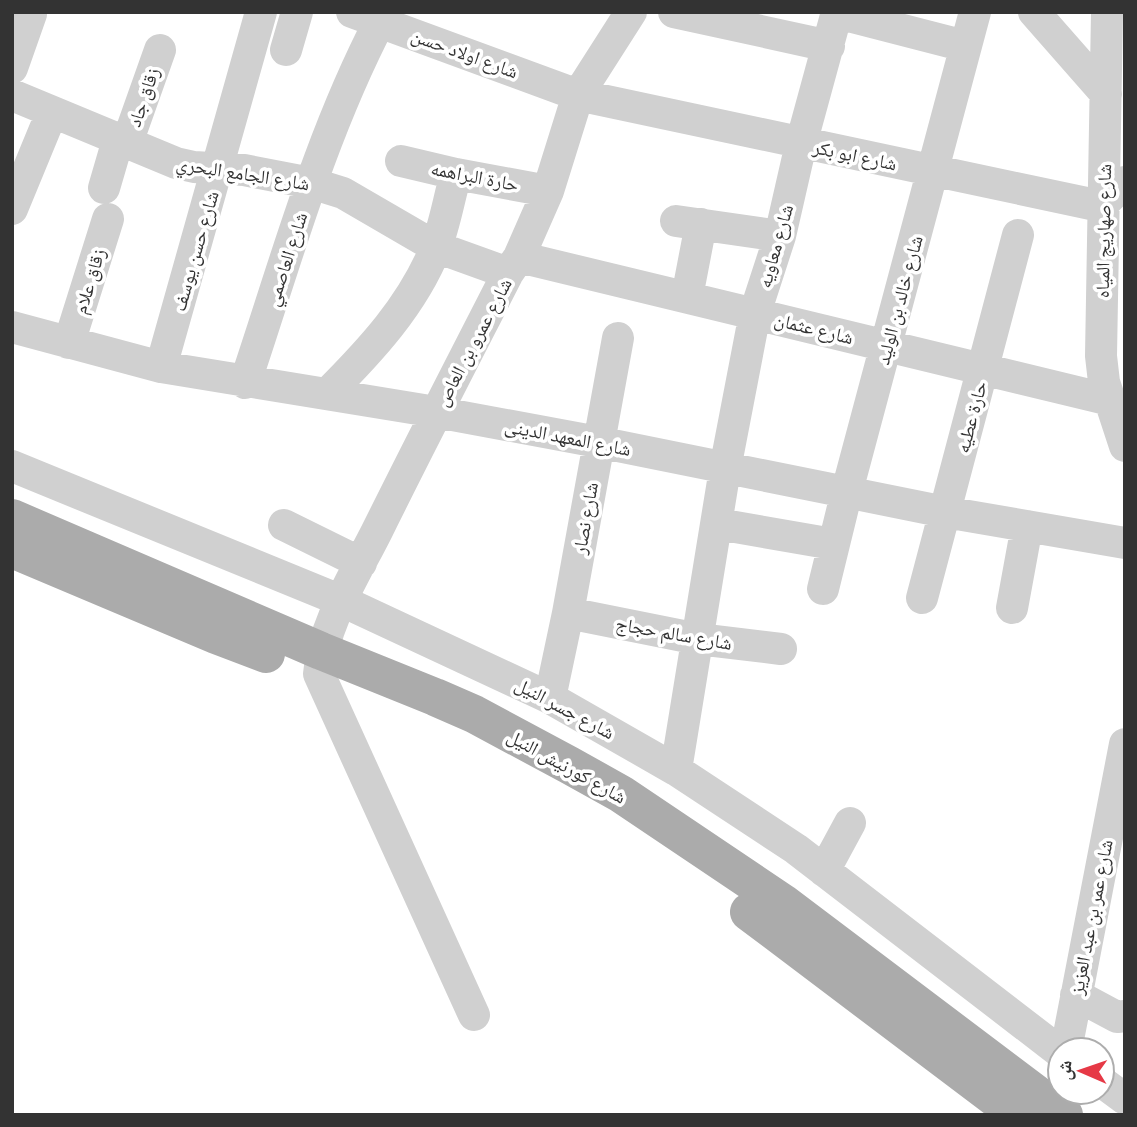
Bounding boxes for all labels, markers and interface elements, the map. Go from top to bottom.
street label: شارع اولاد حسن [408,24,521,83]
street label: زقاق جاد [123,64,164,130]
street label: شارع ابو بكر [810,135,899,176]
street label: شارع الجامع البحري [174,152,311,199]
street label: حارة البراهمه [429,157,521,196]
street label: شارع صهاريج المياه [1091,164,1117,298]
street label: شارع حسن يوسف [167,188,224,314]
street label: شارع معاويه [753,202,798,291]
street label: شارع العاصمي [260,209,316,310]
street label: شارع خالد بن الوليد [871,233,928,367]
street label: زقاق علام [69,246,112,317]
street label: شارع عمرو بن العاص [430,274,517,410]
street label: شارع عثمان [772,308,856,349]
street label: حارة عطيه [951,379,992,456]
street label: شارع المعهد الدينى [503,414,633,461]
street label: شارع نصار [568,480,603,557]
street label: شارع سالم حجاج [614,612,734,656]
street label: شارع جسر النيل [511,673,618,744]
street label: شارع كورنيش النيل [503,724,630,809]
street label: شارع عمر بن عبد العزيز [1065,838,1118,998]
north arrow [1046,1036,1116,1106]
text: ش [1053,1060,1076,1081]

